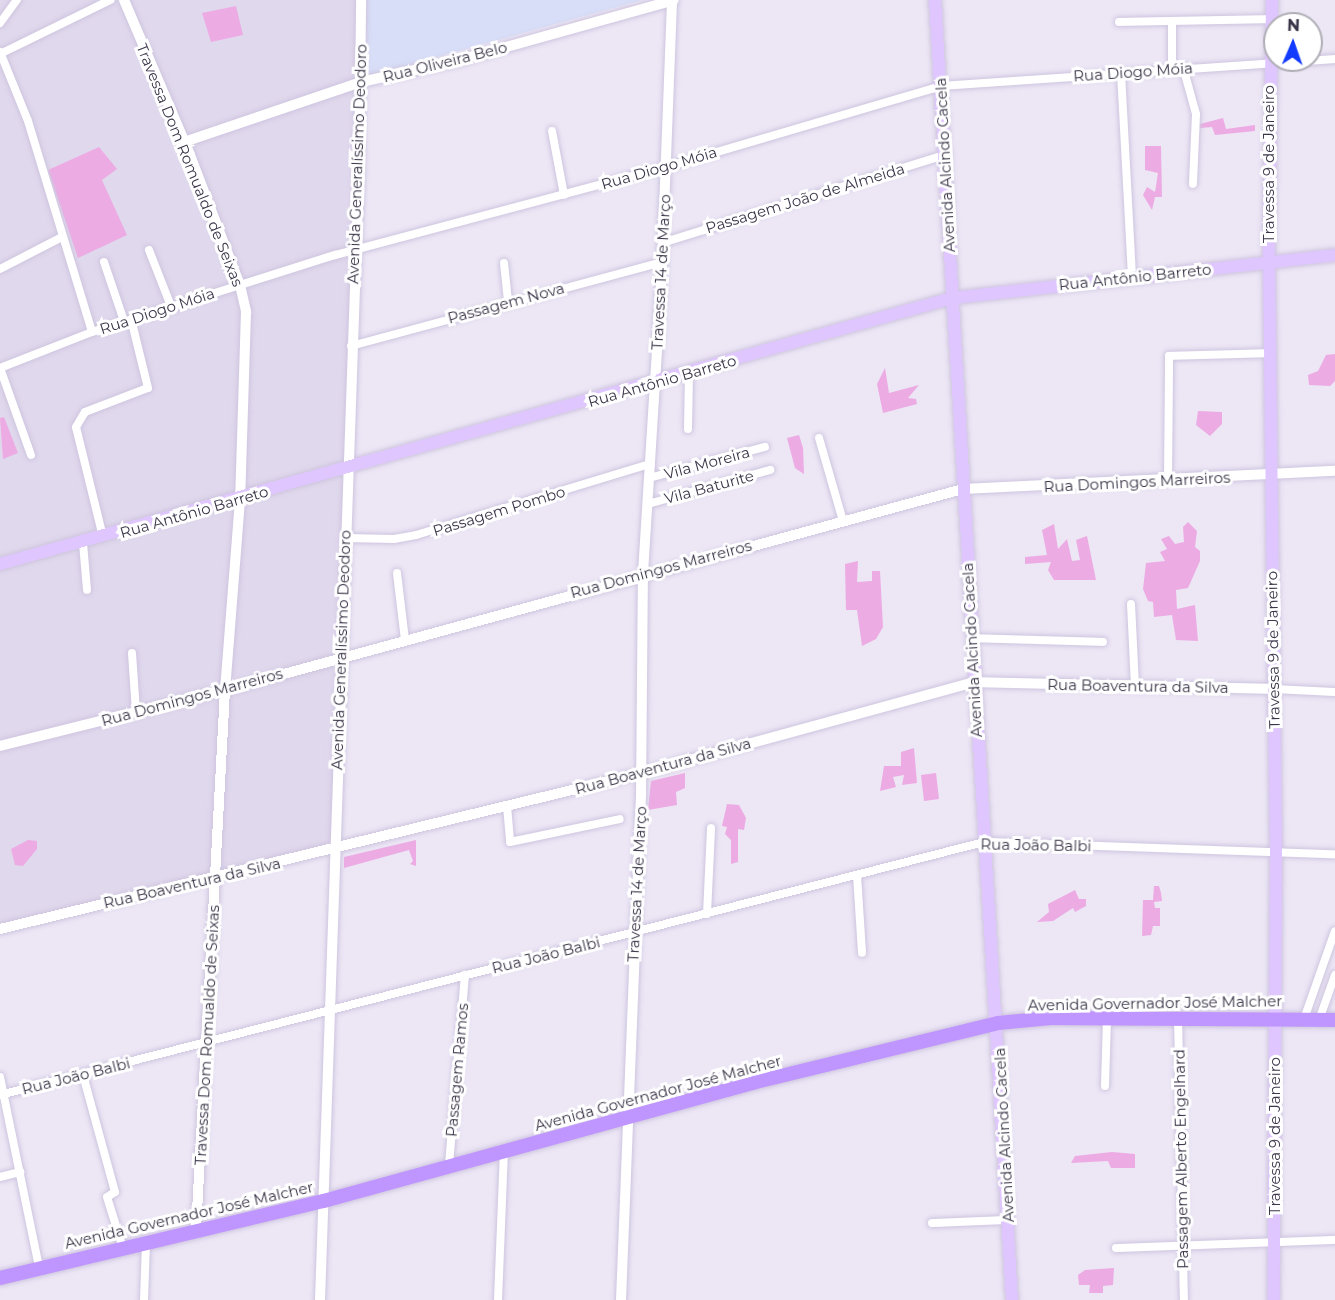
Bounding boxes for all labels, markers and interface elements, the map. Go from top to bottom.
north arrow [1263,12,1323,72]
text: N [1287,16,1300,35]
street label: Rua Oliveira Belo [381,38,509,86]
street label: Travessa Dom Romualdo de Seixas [133,41,247,289]
street label: Avenida Generalíssimo Deodoro [344,44,370,284]
street label: Rua Diogo Móia [1073,59,1193,85]
street label: Avenida Alcindo Cacela [931,77,959,253]
street label: Travessa 9 de Janeiro [1260,85,1278,243]
street label: Rua Diogo Móia [599,143,719,193]
street label: Passagem João de Almeida [703,159,907,237]
street label: Travessa 14 de Março [648,194,674,350]
street label: Rua Antônio Barreto [1058,260,1212,294]
street label: Passagem Nova [446,279,566,327]
street label: Rua Diogo Móia [97,284,217,338]
street label: Rua Antônio Barreto [586,351,738,411]
street label: Vila Moreira [662,443,752,483]
street label: Vila Baturite [662,466,756,508]
street label: Rua Domingos Marreiros [1043,468,1231,496]
street label: Rua Antônio Barreto [118,482,270,542]
street label: Passagem Pombo [431,482,567,540]
street label: Avenida Generalíssimo Deodoro [328,530,354,770]
street label: Rua Domingos Marreiros [568,536,754,602]
street label: Avenida Alcindo Cacela [958,562,986,738]
street label: Travessa 9 de Janeiro [1263,571,1283,729]
street label: Rua Domingos Marreiros [99,664,285,730]
street label: Rua Boaventura da Silva [1047,675,1229,697]
street label: Rua Boaventura da Silva [573,734,753,798]
street label: Travessa 14 de Março [624,806,650,962]
street label: Rua João Balbi [980,835,1092,855]
street label: Rua Boaventura da Silva [102,854,282,912]
street label: Travessa Dom Romualdo de Seixas [191,904,223,1166]
street label: Rua João Balbi [490,933,602,977]
street label: Avenida Governador José Malcher [1028,992,1282,1014]
street label: Passagem Ramos [442,1002,472,1138]
street label: Avenida Alcindo Cacela [990,1047,1018,1223]
street label: Passagem Alberto Engelhard [1170,1049,1192,1269]
street label: Avenida Governador José Malcher [533,1051,783,1135]
street label: Rua João Balbi [20,1054,132,1098]
street label: Travessa 9 de Janeiro [1266,1057,1284,1215]
street label: Avenida Governador José Malcher [63,1178,315,1252]

